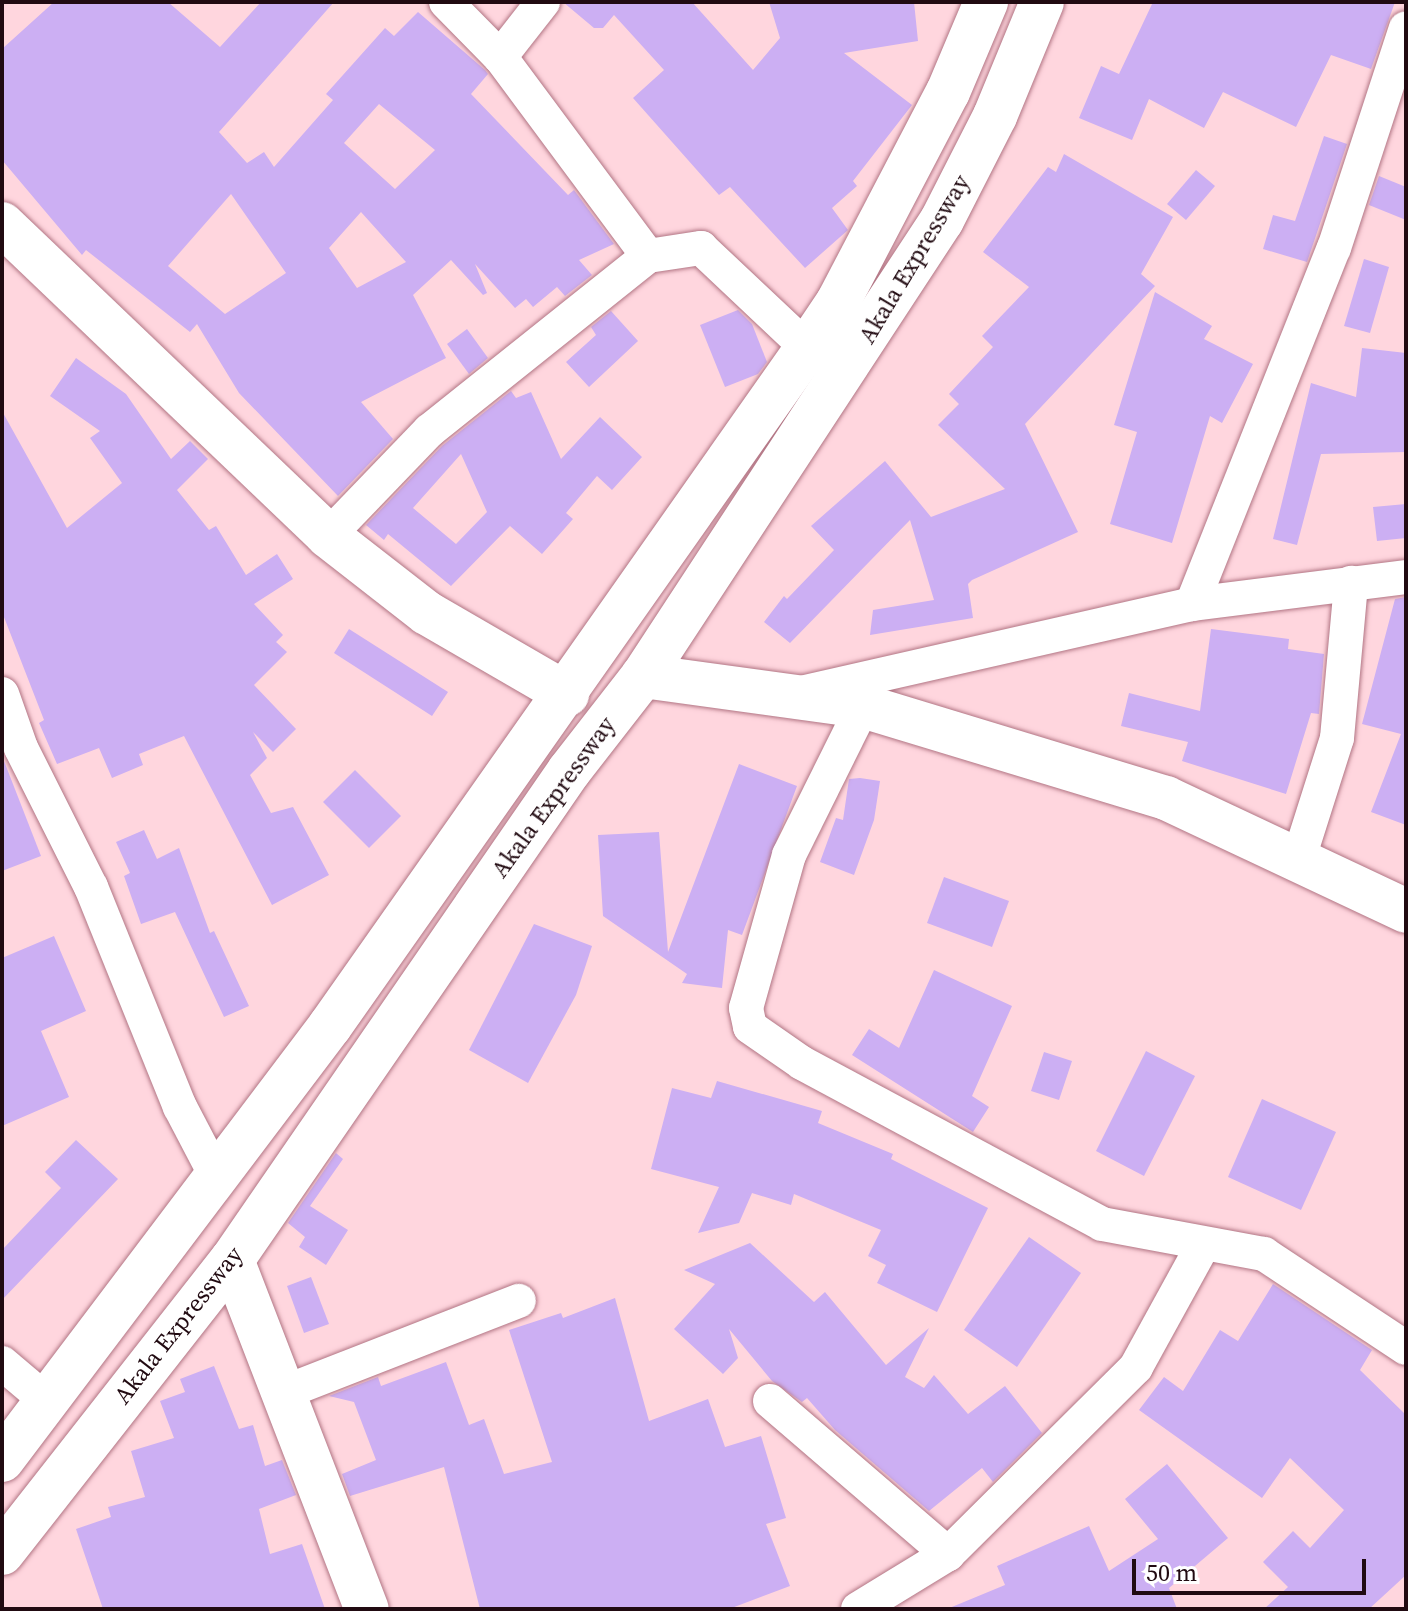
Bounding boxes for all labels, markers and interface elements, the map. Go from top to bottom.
street label: Akala Expressway [852,169,976,349]
street label: Akala Expressway [485,711,621,883]
street label: Akala Expressway [108,1241,248,1409]
scale bar [1136,1543,1370,1593]
text: 50 m [1146,1556,1197,1589]

